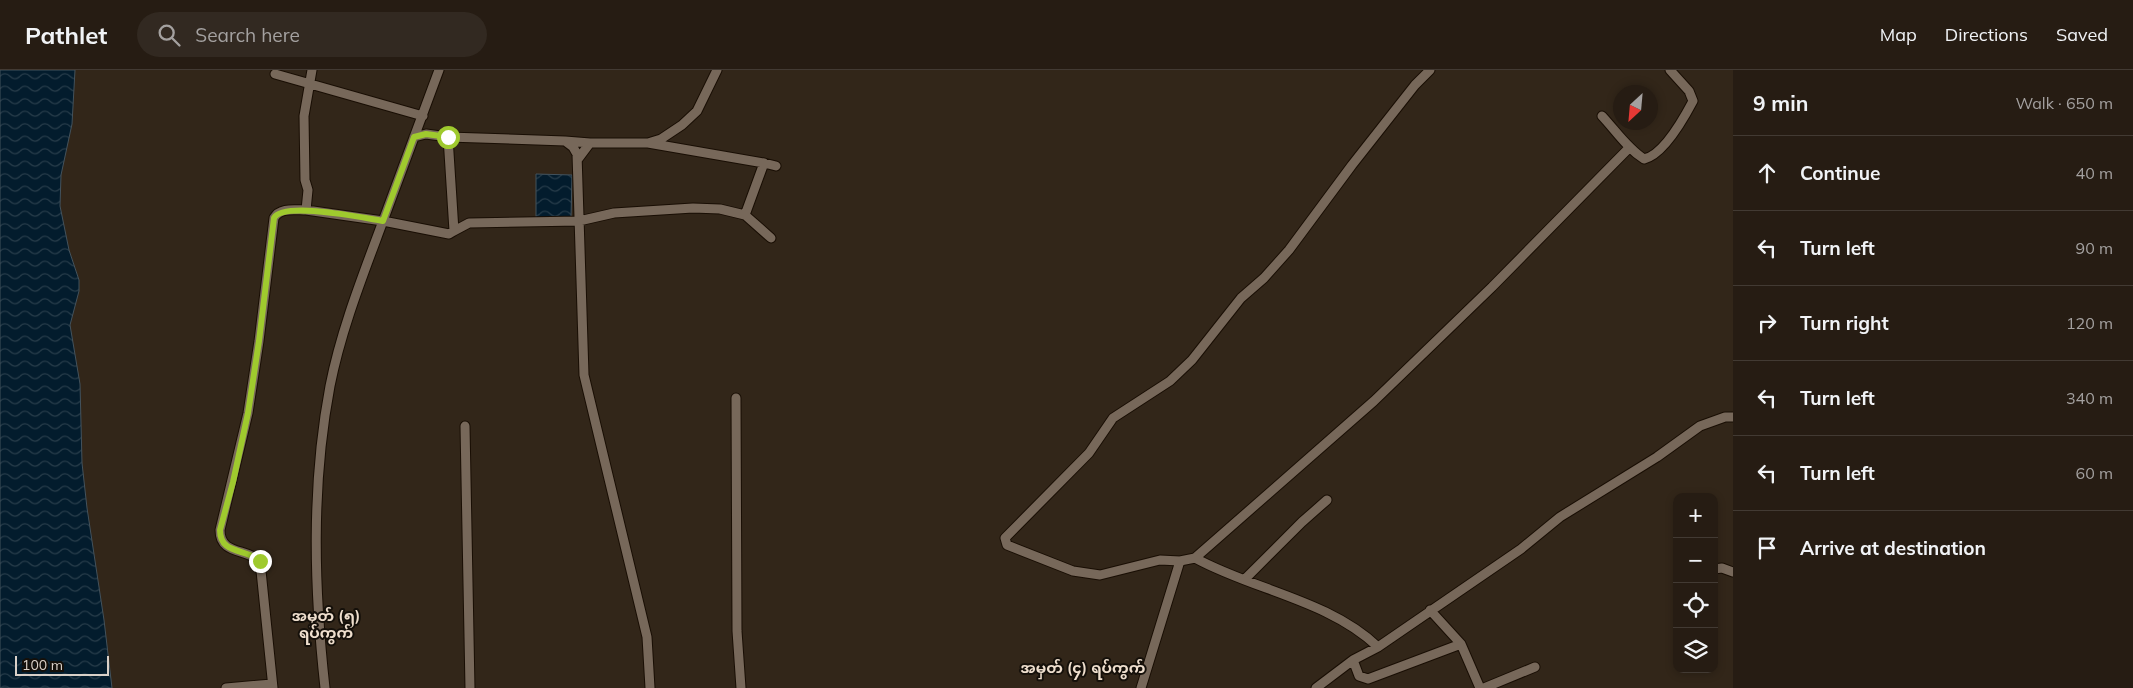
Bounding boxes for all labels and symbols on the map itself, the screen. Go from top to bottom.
north arrow [1613,85,1658,130]
route start [437,126,460,149]
route end [249,550,272,573]
district label: အမှတ် (၅) ရပ်ကွက် [292,606,360,645]
scale bar [15,653,109,676]
district label: အမှတ် (၄) ရပ်ကွက် [1021,658,1145,680]

